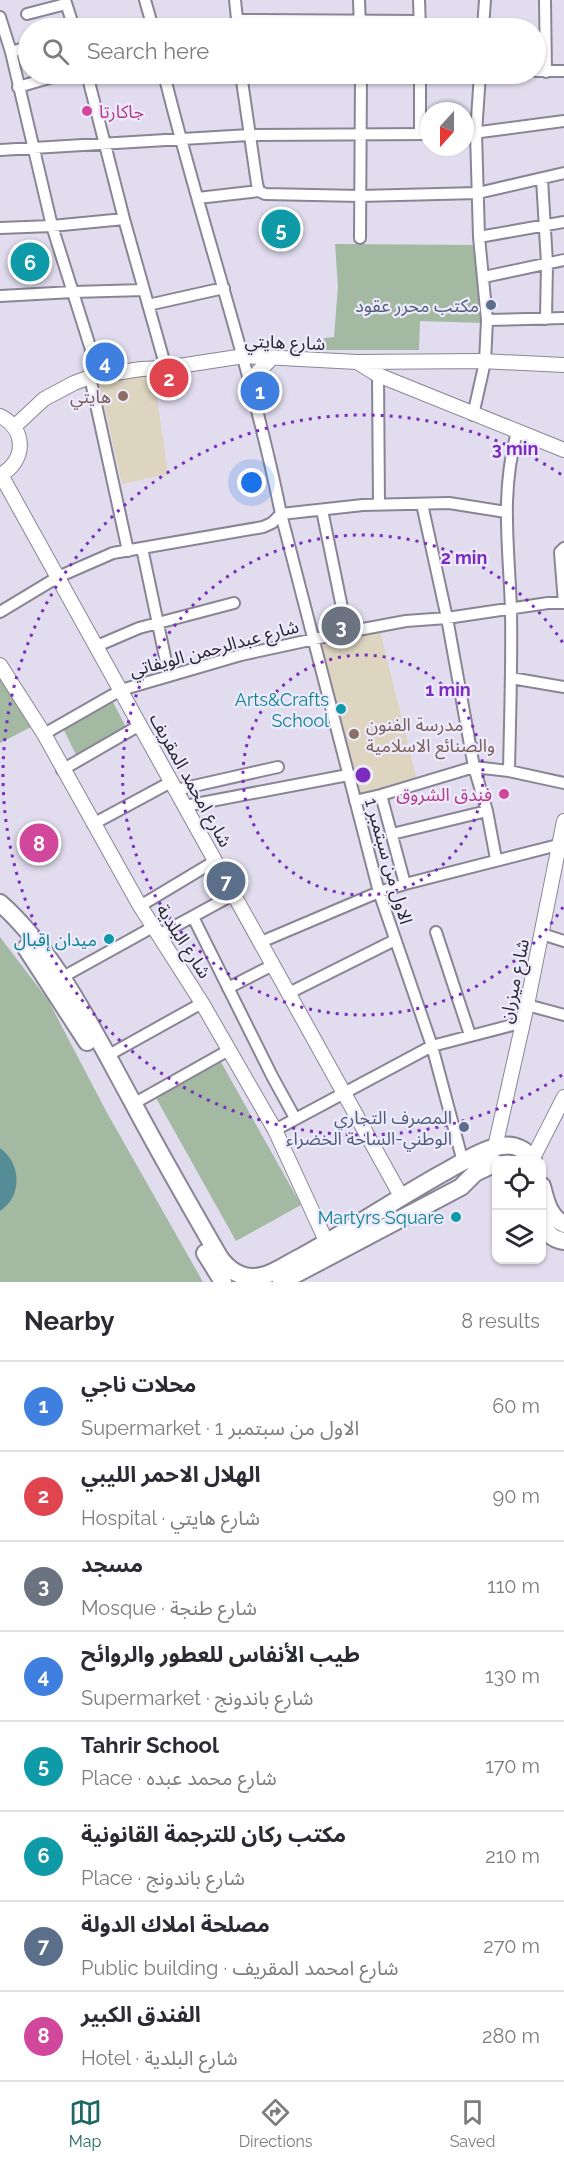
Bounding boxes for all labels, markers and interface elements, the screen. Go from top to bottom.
search box [18,18,546,84]
icon: search [39,35,72,68]
text: Search here [87,38,209,64]
place label: جاكارتا [99,101,144,123]
north arrow [420,102,474,156]
marker: جاكارتا [80,104,94,118]
pin: 5 [262,206,300,252]
pin: 6 [10,240,50,284]
place label: مكتب محرر عقود [355,295,479,317]
marker: مكتب محرر عقود [484,298,498,312]
street label: شارع هايتي [244,330,326,358]
pin: 4 [86,340,124,385]
pin: 2 [150,356,188,400]
pin: 1 [240,368,280,414]
place label: هايتي [70,386,111,410]
marker: هايتي [116,389,130,403]
text: 3 min [492,438,538,459]
your location [237,468,266,497]
text: 2 min [441,547,487,568]
pin: 3 [322,604,360,648]
street label: شارع عبدالرحمن الويفاتي [127,615,302,685]
text: 1 min [425,679,471,700]
place label: Arts&Crafts School [235,689,329,731]
marker: Arts&Crafts School [334,702,348,716]
street label: شارع امحمد المقريف [142,710,236,852]
place label: مدرسة الفنون والصنائع الاسلامية [366,714,495,760]
marker: مدرسة الفنون والصنائع الاسلامية [347,727,361,741]
centre of rings [353,765,373,785]
place label: فندق الشروق [396,784,492,806]
marker: فندق الشروق [497,787,511,801]
street label: الاول من سبتمبر 1 [360,796,417,927]
pin: 8 [20,820,58,866]
pin: 7 [206,858,246,904]
street label: شارع البلدية [149,900,216,984]
place label: ميدان إقبال [14,929,97,952]
marker: ميدان إقبال [102,932,116,946]
street label: شارع ميزران [495,937,537,1026]
place label: المصرف التجاري الوطني-الساحة الخضراء [286,1107,452,1152]
marker: المصرف التجاري الوطني-الساحة الخضراء [457,1120,471,1134]
map controls [492,1156,546,1264]
button: locate [492,1156,546,1210]
place label: Martyrs Square [318,1207,444,1228]
marker: Martyrs Square [449,1210,463,1224]
button: layers [492,1210,546,1264]
text: Nearby [24,1306,114,1336]
text: 8 results [461,1309,540,1333]
text: محلات ناجي [81,1371,196,1397]
text: 1 [39,1394,48,1418]
text: 60 m [492,1394,540,1418]
text: Supermarket · الاول من سبتمبر 1 [81,1416,359,1440]
text: الهلال الاحمر الليبي [81,1461,260,1487]
text: 2 [38,1484,49,1508]
text: 90 m [493,1484,540,1508]
text: Hospital · شارع هايتي [81,1506,260,1530]
text: مسجد [81,1551,143,1577]
text: 3 [38,1574,49,1598]
text: 110 m [487,1574,540,1598]
text: Mosque · شارع طنجة [81,1596,257,1620]
text: طيب الأنفاس للعطور والروائح [81,1641,360,1667]
text: 4 [38,1664,49,1688]
text: 130 m [485,1664,540,1688]
text: Supermarket · شارع باندونج [81,1686,313,1710]
text: Tahrir School [81,1732,219,1758]
text: 5 [38,1754,49,1778]
text: 170 m [485,1754,540,1778]
text: Place · شارع محمد عبده [81,1766,277,1790]
text: مكتب ركان للترجمة القانونية [81,1821,346,1847]
text: 6 [37,1844,50,1868]
text: 210 m [485,1844,540,1868]
text: Place · شارع باندونج [81,1866,245,1890]
text: مصلحة املاك الدولة [81,1911,270,1937]
text: 7 [38,1934,49,1958]
text: 270 m [483,1934,540,1958]
text: Public building · شارع امحمد المقريف [81,1956,398,1980]
text: الفندق الكبير [81,2001,201,2027]
text: 8 [37,2024,50,2048]
text: 280 m [482,2024,540,2048]
text: Hotel · شارع البلدية [81,2046,238,2070]
tab: Map [69,2096,102,2151]
tab: Directions [239,2096,313,2151]
tab: Saved [450,2096,495,2151]

